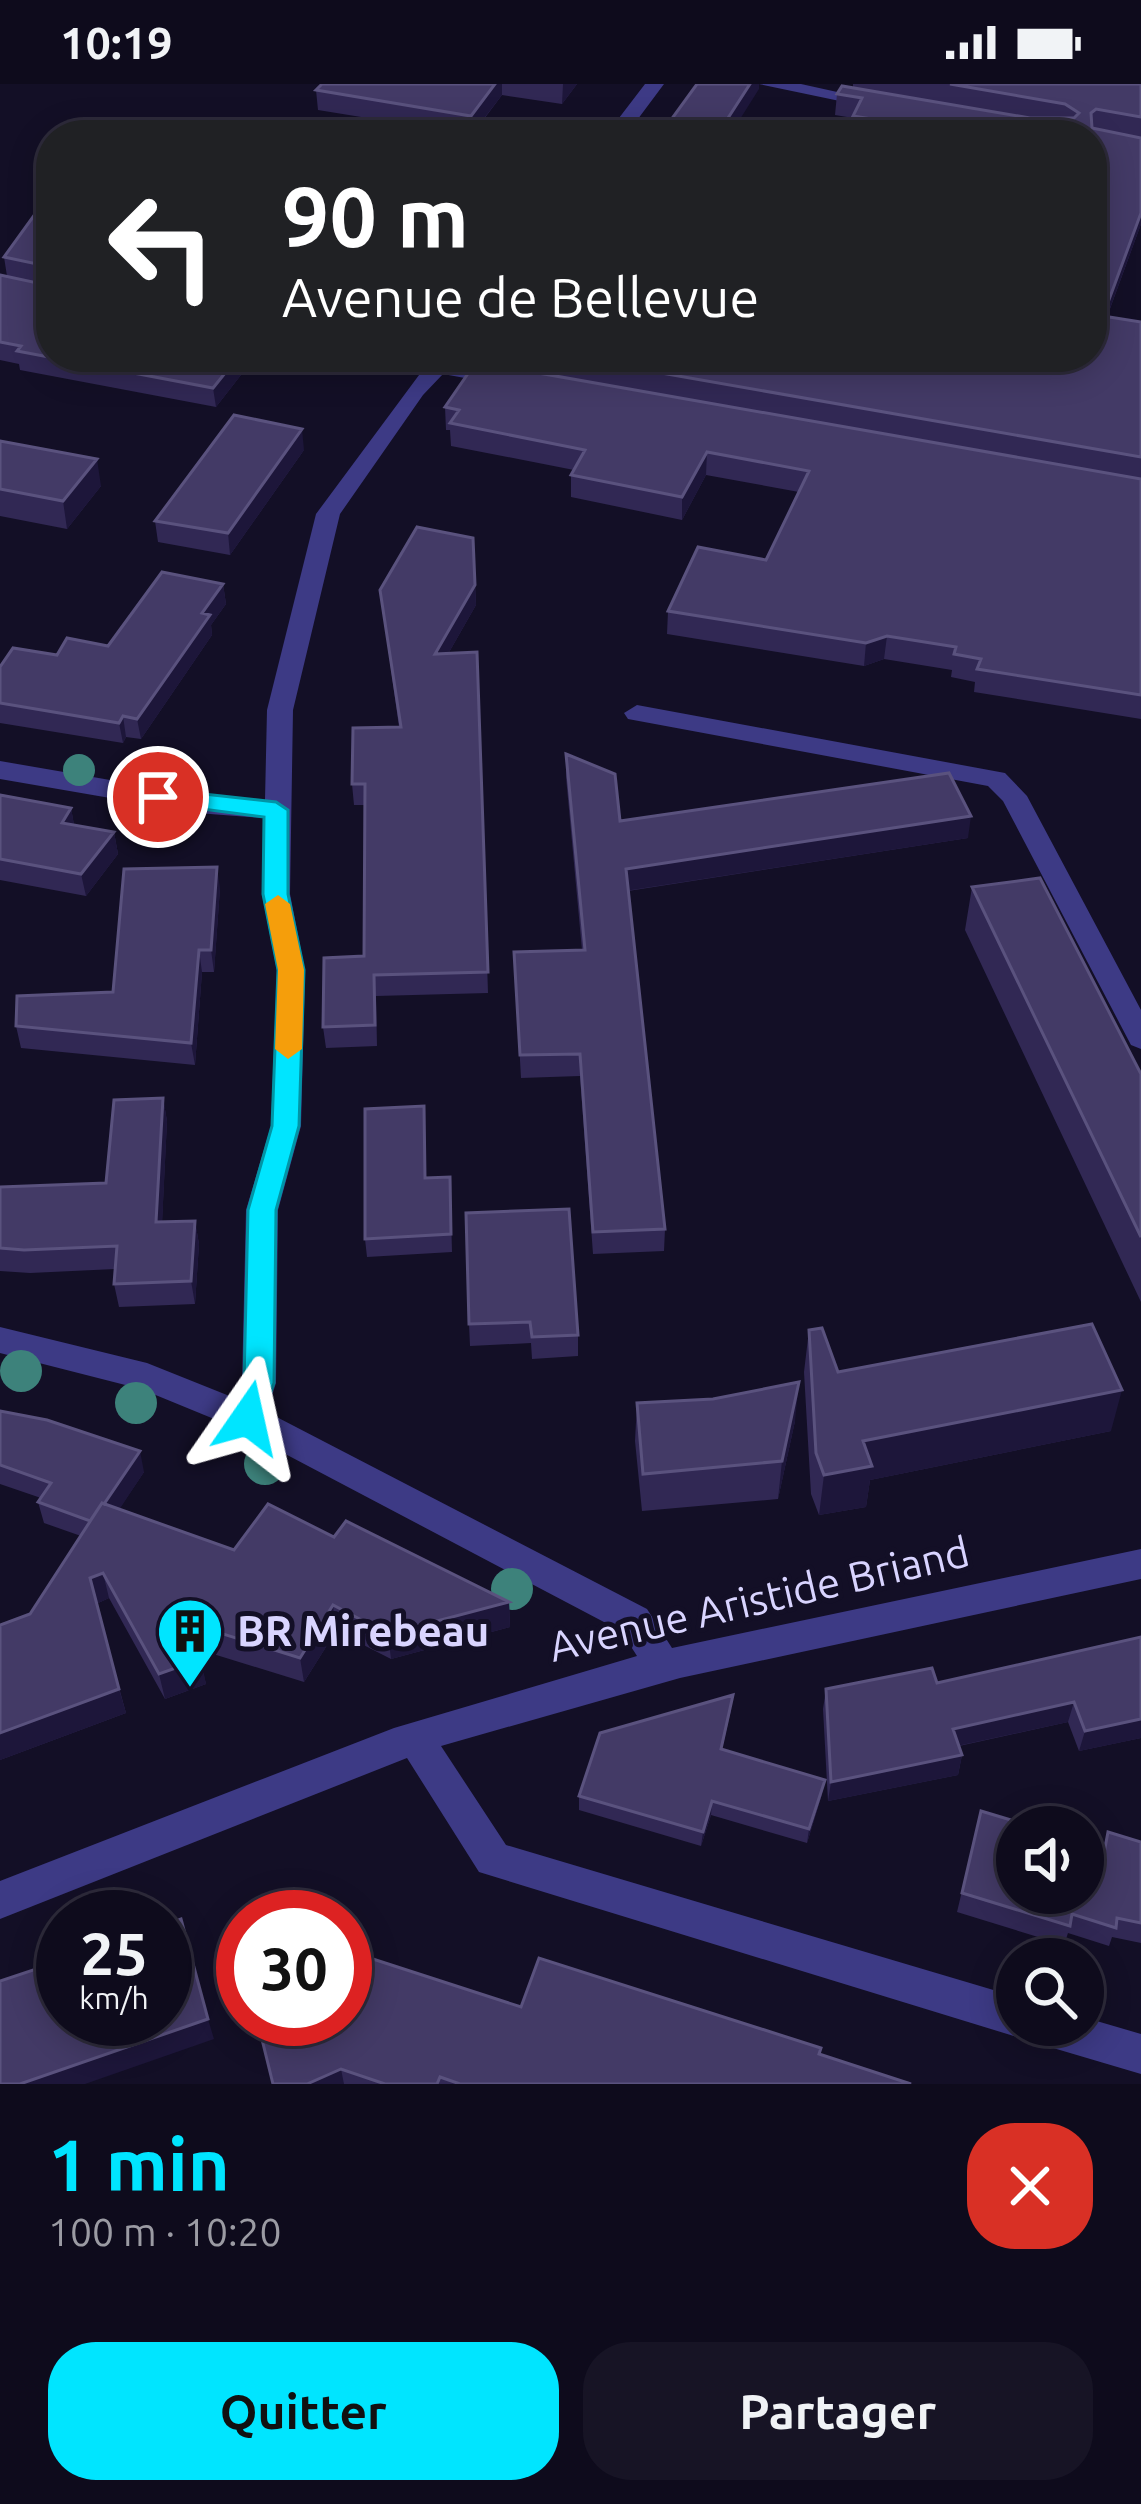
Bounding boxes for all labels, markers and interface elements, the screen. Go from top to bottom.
text: 10:19 [60,17,173,68]
icon: left [84,168,240,324]
text: 90 m [282,169,469,263]
text: Avenue de Bellevue [282,267,759,327]
pin [107,746,209,848]
icon: arrive [125,764,191,830]
position arrow [185,1355,311,1481]
street label: Avenue Aristide Briand [544,1527,974,1670]
building icon: BR Mirebeau [155,1596,225,1690]
place label: BR Mirebeau [237,1607,489,1654]
map controls [996,1806,1104,2046]
button: sound [996,1806,1104,1914]
speed limit sign: 30 [216,1890,372,2046]
text: 25 [80,1919,148,1986]
button: search [996,1938,1104,2046]
text: km/h [79,1981,149,2015]
button: close [967,2123,1093,2249]
text: 1 min [48,2124,230,2205]
text: 100 m · 10:20 [48,2210,282,2253]
button: Quitter [48,2342,559,2480]
button: Partager [583,2342,1093,2480]

